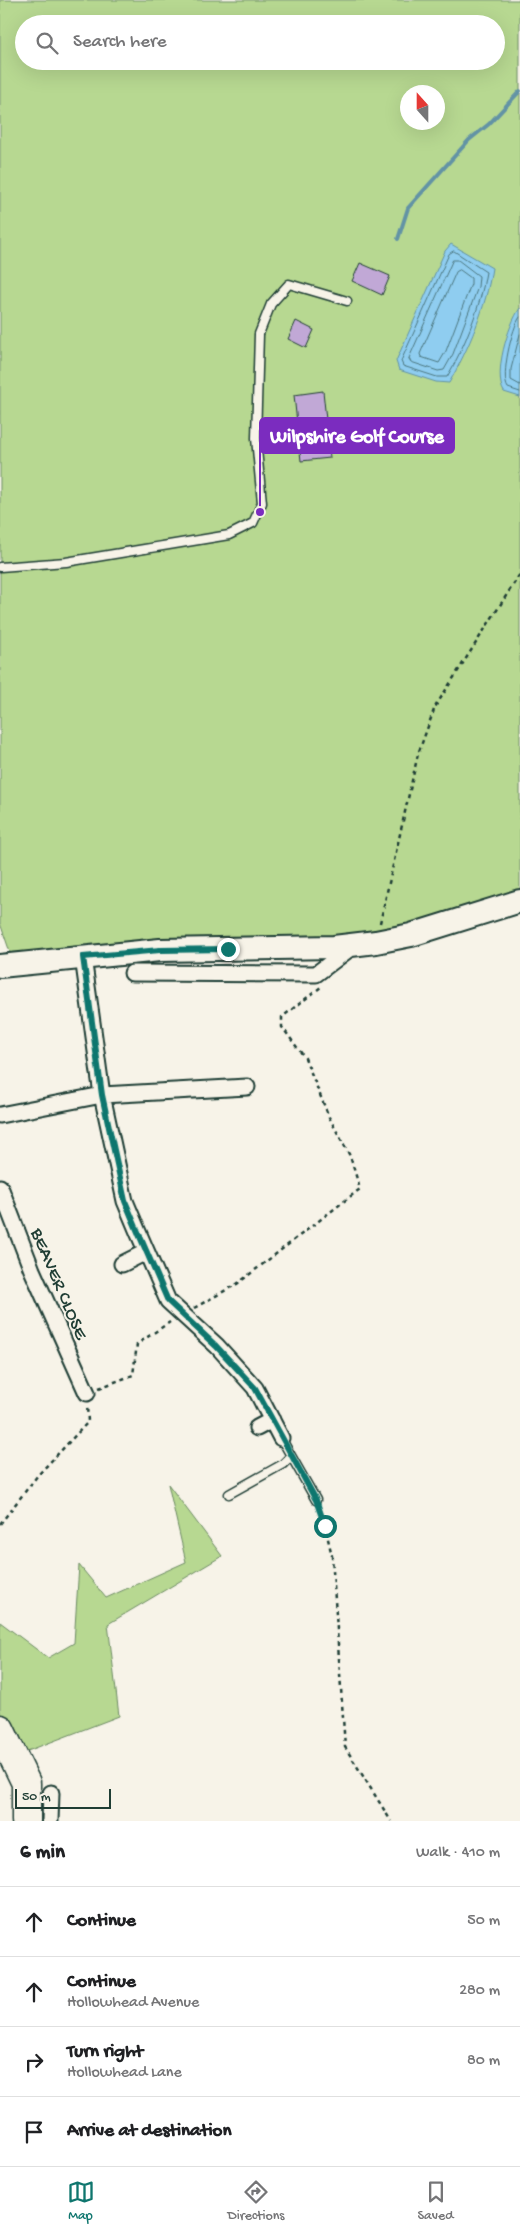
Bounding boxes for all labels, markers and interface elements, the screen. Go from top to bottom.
search box [15,15,505,70]
icon: search [33,29,61,57]
text: Search here [73,31,167,54]
north arrow [400,85,445,130]
callout: Wilpshire Golf Course [260,418,454,453]
text: Wilpshire Golf Course [269,427,445,450]
route end [217,938,240,961]
street label: BEAVER CLOSE [24,1224,92,1345]
route start [314,1515,337,1538]
scale bar [15,1786,111,1809]
text: 50 m [22,1789,51,1806]
text: 6 min [20,1841,65,1866]
text: Walk · 410 m [416,1844,500,1863]
icon: ahead [20,1908,48,1936]
text: Continue [67,1910,136,1933]
text: 50 m [467,1912,500,1931]
text: Continue [67,1971,136,1994]
icon: ahead [20,1978,48,2006]
text: 280 m [459,1982,500,2001]
text: Hollowhead Avenue [67,1994,199,2013]
text: Turn right [67,2041,143,2064]
icon: right [20,2048,48,2076]
text: 80 m [467,2052,500,2071]
text: Hollowhead Lane [67,2064,182,2083]
icon: arrive [20,2118,48,2146]
text: Arrive at destination [67,2120,231,2143]
tab: Map [67,2178,95,2225]
tab: Directions [228,2178,285,2225]
tab: Saved [418,2178,453,2225]

